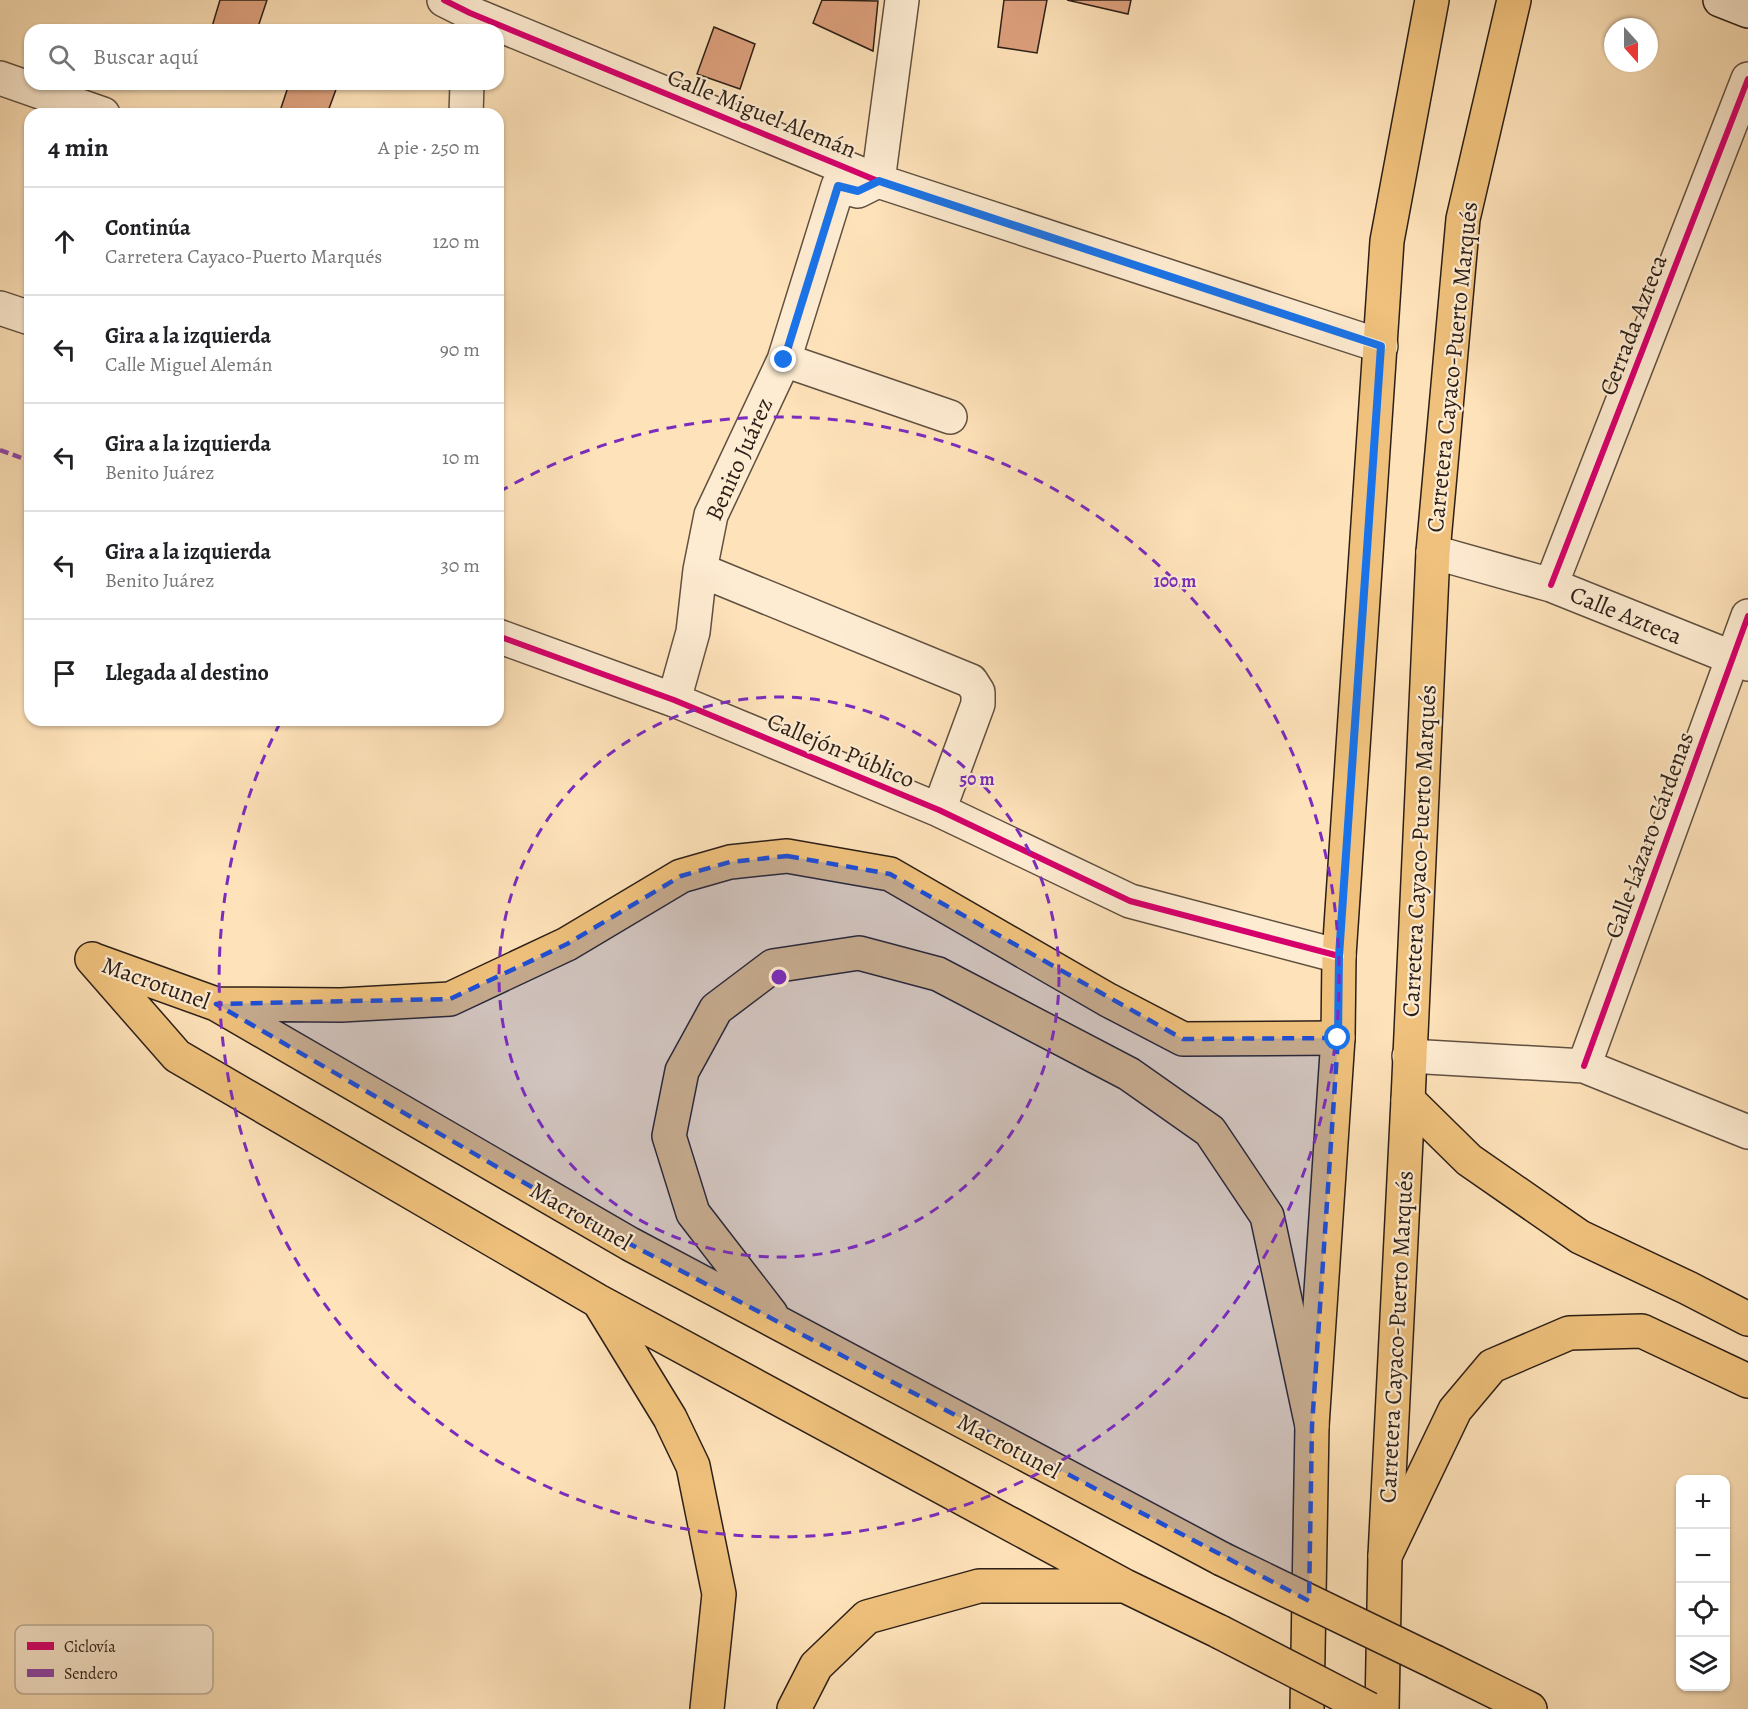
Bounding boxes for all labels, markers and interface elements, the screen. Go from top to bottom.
north arrow [1604,18,1658,72]
search box [24,24,504,90]
icon: search [45,41,78,74]
text: Buscar aquí [93,42,199,72]
street label: Calle Miguel Alemán [663,60,861,166]
text: 4 min [48,130,109,165]
text: A pie · 250 m [378,134,480,161]
street label: Carretera Cayaco-Puerto Marqués [1419,200,1485,534]
text: Continúa [105,213,191,243]
icon: ahead [48,225,81,258]
text: 120 m [432,228,480,255]
text: Carretera Cayaco-Puerto Marqués [105,243,382,270]
street label: Cerrada Azteca [1591,249,1675,400]
text: Gira a la izquierda [105,321,271,351]
icon: left [48,333,81,366]
text: 90 m [440,336,480,363]
route end [770,346,796,372]
text: Calle Miguel Alemán [105,351,273,378]
street label: Benito Juárez [698,392,780,526]
text: Gira a la izquierda [105,429,271,459]
icon: left [48,441,81,474]
text: 10 m [442,444,480,471]
text: Benito Juárez [105,459,215,486]
text: Gira a la izquierda [105,537,271,567]
icon: left [48,549,81,582]
text: 30 m [440,552,480,579]
text: Benito Juárez [105,567,215,594]
text: 100 m [1154,569,1196,593]
street label: Calle Azteca [1565,578,1688,652]
icon: arrive [48,657,81,690]
text: Llegada al destino [105,658,269,688]
street label: Carretera Cayaco-Puerto Marqués [1394,684,1444,1018]
street label: Callejón Público [762,705,920,795]
street label: Calle Lázaro Cárdenas [1597,727,1701,943]
text: 50 m [960,767,994,791]
street label: Macrotunel [97,949,215,1017]
centre of rings [769,967,789,987]
route start [1324,1024,1350,1050]
street label: Carretera Cayaco-Puerto Marqués [1371,1170,1421,1504]
street label: Macrotunel [524,1174,638,1258]
street label: Macrotunel [952,1405,1067,1487]
map controls [1676,1475,1730,1691]
button: + [1676,1475,1730,1529]
button: − [1676,1529,1730,1583]
button: locate [1676,1583,1730,1637]
legend [15,1625,213,1694]
text: Ciclovía [64,1636,116,1658]
button: layers [1676,1637,1730,1691]
text: Sendero [64,1663,118,1685]

